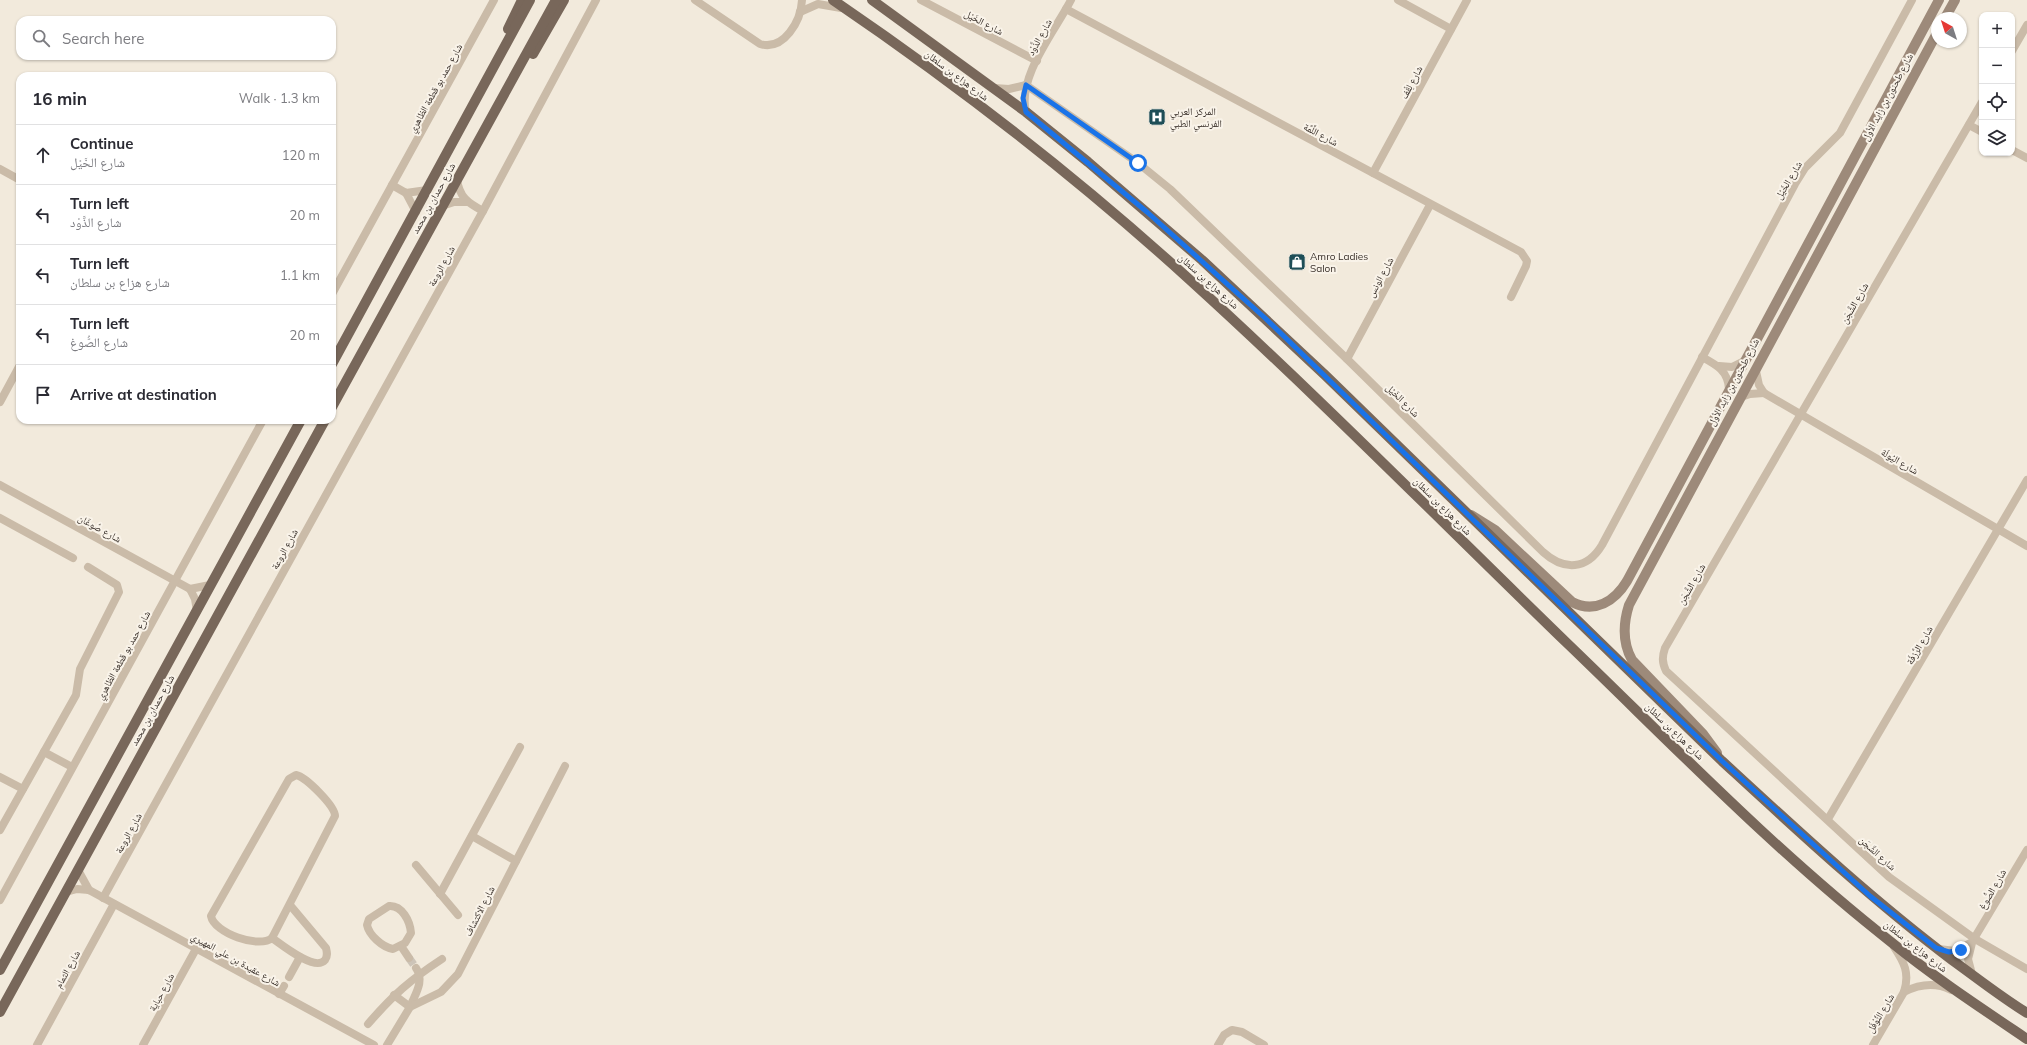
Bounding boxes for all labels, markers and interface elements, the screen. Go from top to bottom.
street label: شارع الخَيْل [962,7,1006,38]
north arrow [1931,12,1967,48]
map controls [1979,12,2015,156]
button: + [1979,12,2015,48]
search box [16,16,336,60]
street label: شارع الذَّوْد [1024,16,1055,58]
icon: search [30,27,52,49]
text: Search here [62,29,144,48]
street label: شارع حمد بو قطعة الظاهري [406,41,467,136]
street label: شارع هزاع بن سلطان [922,47,992,104]
button: − [1979,48,2015,84]
street label: شارع طحنون بن زايد الأول [1859,51,1916,143]
street label: شارع لِقْف [1397,63,1426,101]
button: locate [1979,84,2015,120]
text: 16 min [32,88,87,109]
text: Walk · 1.3 km [239,90,320,106]
place label: المركز العربي الفرنسي الطبي [1170,105,1222,132]
hospital icon: المركز العربي الفرنسي الطبي [1147,107,1167,127]
street label: شارع اللَّمَّة [1301,120,1341,149]
button: layers [1979,120,2015,156]
text: Continue [70,134,133,153]
icon: ahead [32,144,54,166]
text: 120 m [282,147,320,163]
text: شارع الخَيْل [70,154,125,170]
route start [1129,154,1147,172]
street label: شارع الخَيْل [1772,158,1805,202]
street label: شارع حمدان بن محمد [409,160,458,236]
text: Turn left [70,194,129,213]
icon: left [32,204,54,226]
text: 20 m [290,207,320,223]
text: شارع الذَّوْد [70,214,122,230]
street label: شارع الروعة [425,243,458,289]
place label: Amro Ladies Salon [1310,250,1368,275]
street label: شارع هزاع بن سلطان [1176,251,1242,312]
shop icon: Amro Ladies Salon [1287,252,1307,272]
text: Turn left [70,254,129,273]
street label: شارع الونس [1364,255,1397,300]
icon: left [32,264,54,286]
text: 1.1 km [280,267,320,283]
text: شارع هزاع بن سلطان [70,274,170,290]
street label: شارع الشَّجَن [1837,280,1872,326]
text: Turn left [70,314,129,333]
icon: left [32,324,54,346]
text: 20 m [290,327,320,343]
text: شارع الصُّوغ [70,334,128,350]
street label: شارع طحنون بن زايد الأول [1705,336,1762,428]
street label: شارع الخَيْل [1383,381,1422,420]
icon: arrive [32,384,54,406]
text: Arrive at destination [70,385,217,404]
street label: شارع اليُولَة [1879,446,1921,478]
street label: شارع هزاع بن سلطان [1411,475,1475,538]
street label: شارع صُوغَان [76,511,124,546]
street label: شارع الروعة [268,526,301,572]
street label: شارع الشَّجَن [1674,561,1709,607]
street label: شارع حمد بو قطعة الظاهري [94,608,155,703]
street label: شارع الرَّزفَة [1903,623,1936,667]
street label: شارع حمدان بن محمد [128,672,177,748]
street label: شارع هزاع بن سلطان [1643,700,1707,763]
street label: شارع الروعة [112,810,145,856]
street label: شارع الشَّجَن [1856,833,1899,874]
street label: شارع الصُّوغ [1976,866,2009,912]
street label: شارع الاكتشاف [461,884,498,938]
street label: شارع هزاع بن سلطان [1881,918,1950,975]
street label: شارع عقيدة بن علي المهيري [188,930,283,991]
route end [1952,941,1970,959]
street label: شارع الثمام [52,948,84,991]
street label: شارع حباية [146,971,177,1013]
street label: شارع النَّوْفَل [1864,991,1897,1035]

